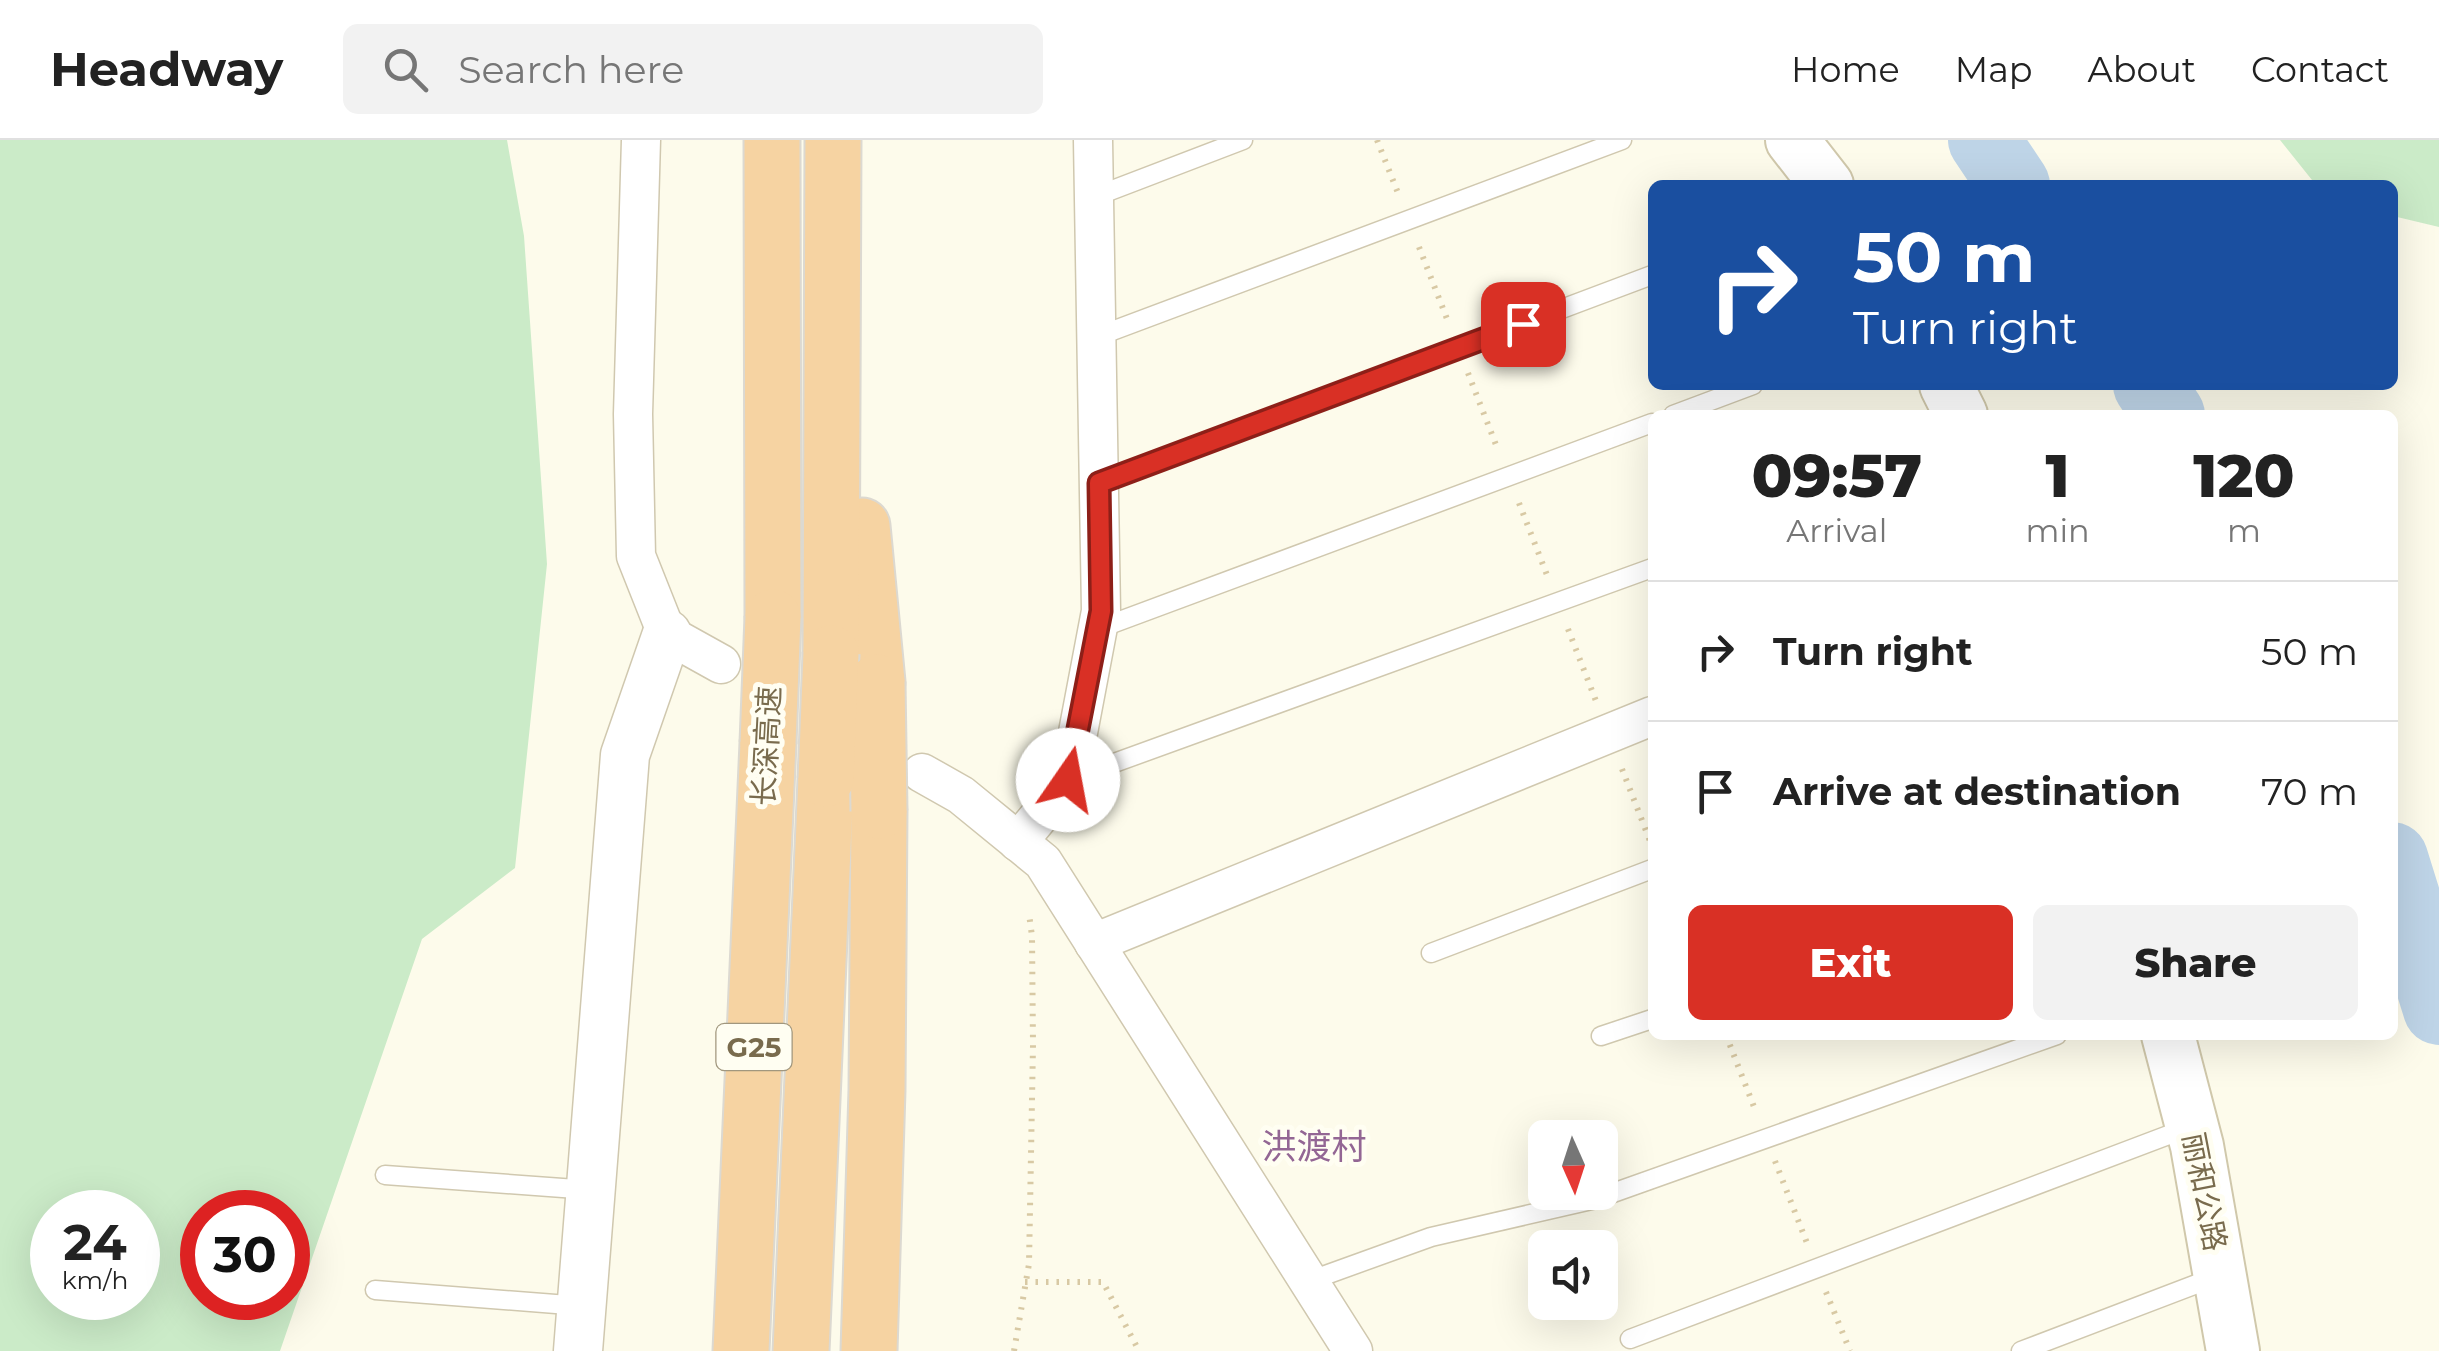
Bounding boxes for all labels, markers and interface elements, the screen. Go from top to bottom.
search box [343,24,1043,114]
text: Headway [50,40,283,98]
icon: search [378,42,433,97]
text: Search here [458,46,684,93]
text: Home [1791,48,1900,91]
text: Map [1955,48,2033,91]
text: About [2088,48,2196,91]
text: Contact [2251,48,2389,91]
text: 50 m [1853,214,2035,300]
icon: right [1688,220,1818,350]
pin [1481,282,1566,367]
icon: arrive [1496,297,1551,352]
text: Turn right [1853,300,2078,355]
text: 09:57 [1751,439,1922,512]
text: 1 [2046,439,2070,512]
text: 120 [2193,439,2295,512]
text: Arrival [1786,511,1887,550]
text: min [2026,511,2090,550]
text: m [2227,511,2261,550]
icon: right [1688,624,1743,679]
text: Turn right [1773,628,1972,675]
text: 50 m [2261,628,2358,675]
street label: 长深高速 [745,685,788,807]
position arrow [1016,728,1120,832]
icon: arrive [1688,764,1743,819]
text: Arrive at destination [1773,768,2181,815]
text: 70 m [2261,768,2358,815]
button: Exit [1688,905,2013,1020]
button: Share [2033,905,2358,1020]
road number: G25 [716,1024,792,1070]
north arrow [1528,1120,1618,1210]
map controls [1528,1120,1618,1320]
district label: 洪渡村 [1261,1125,1367,1168]
street label: 丽和公路 [2175,1129,2234,1254]
speed limit sign: 30 [180,1190,310,1320]
text: 24 [63,1212,127,1273]
button: sound [1528,1230,1618,1320]
text: km/h [62,1265,128,1295]

